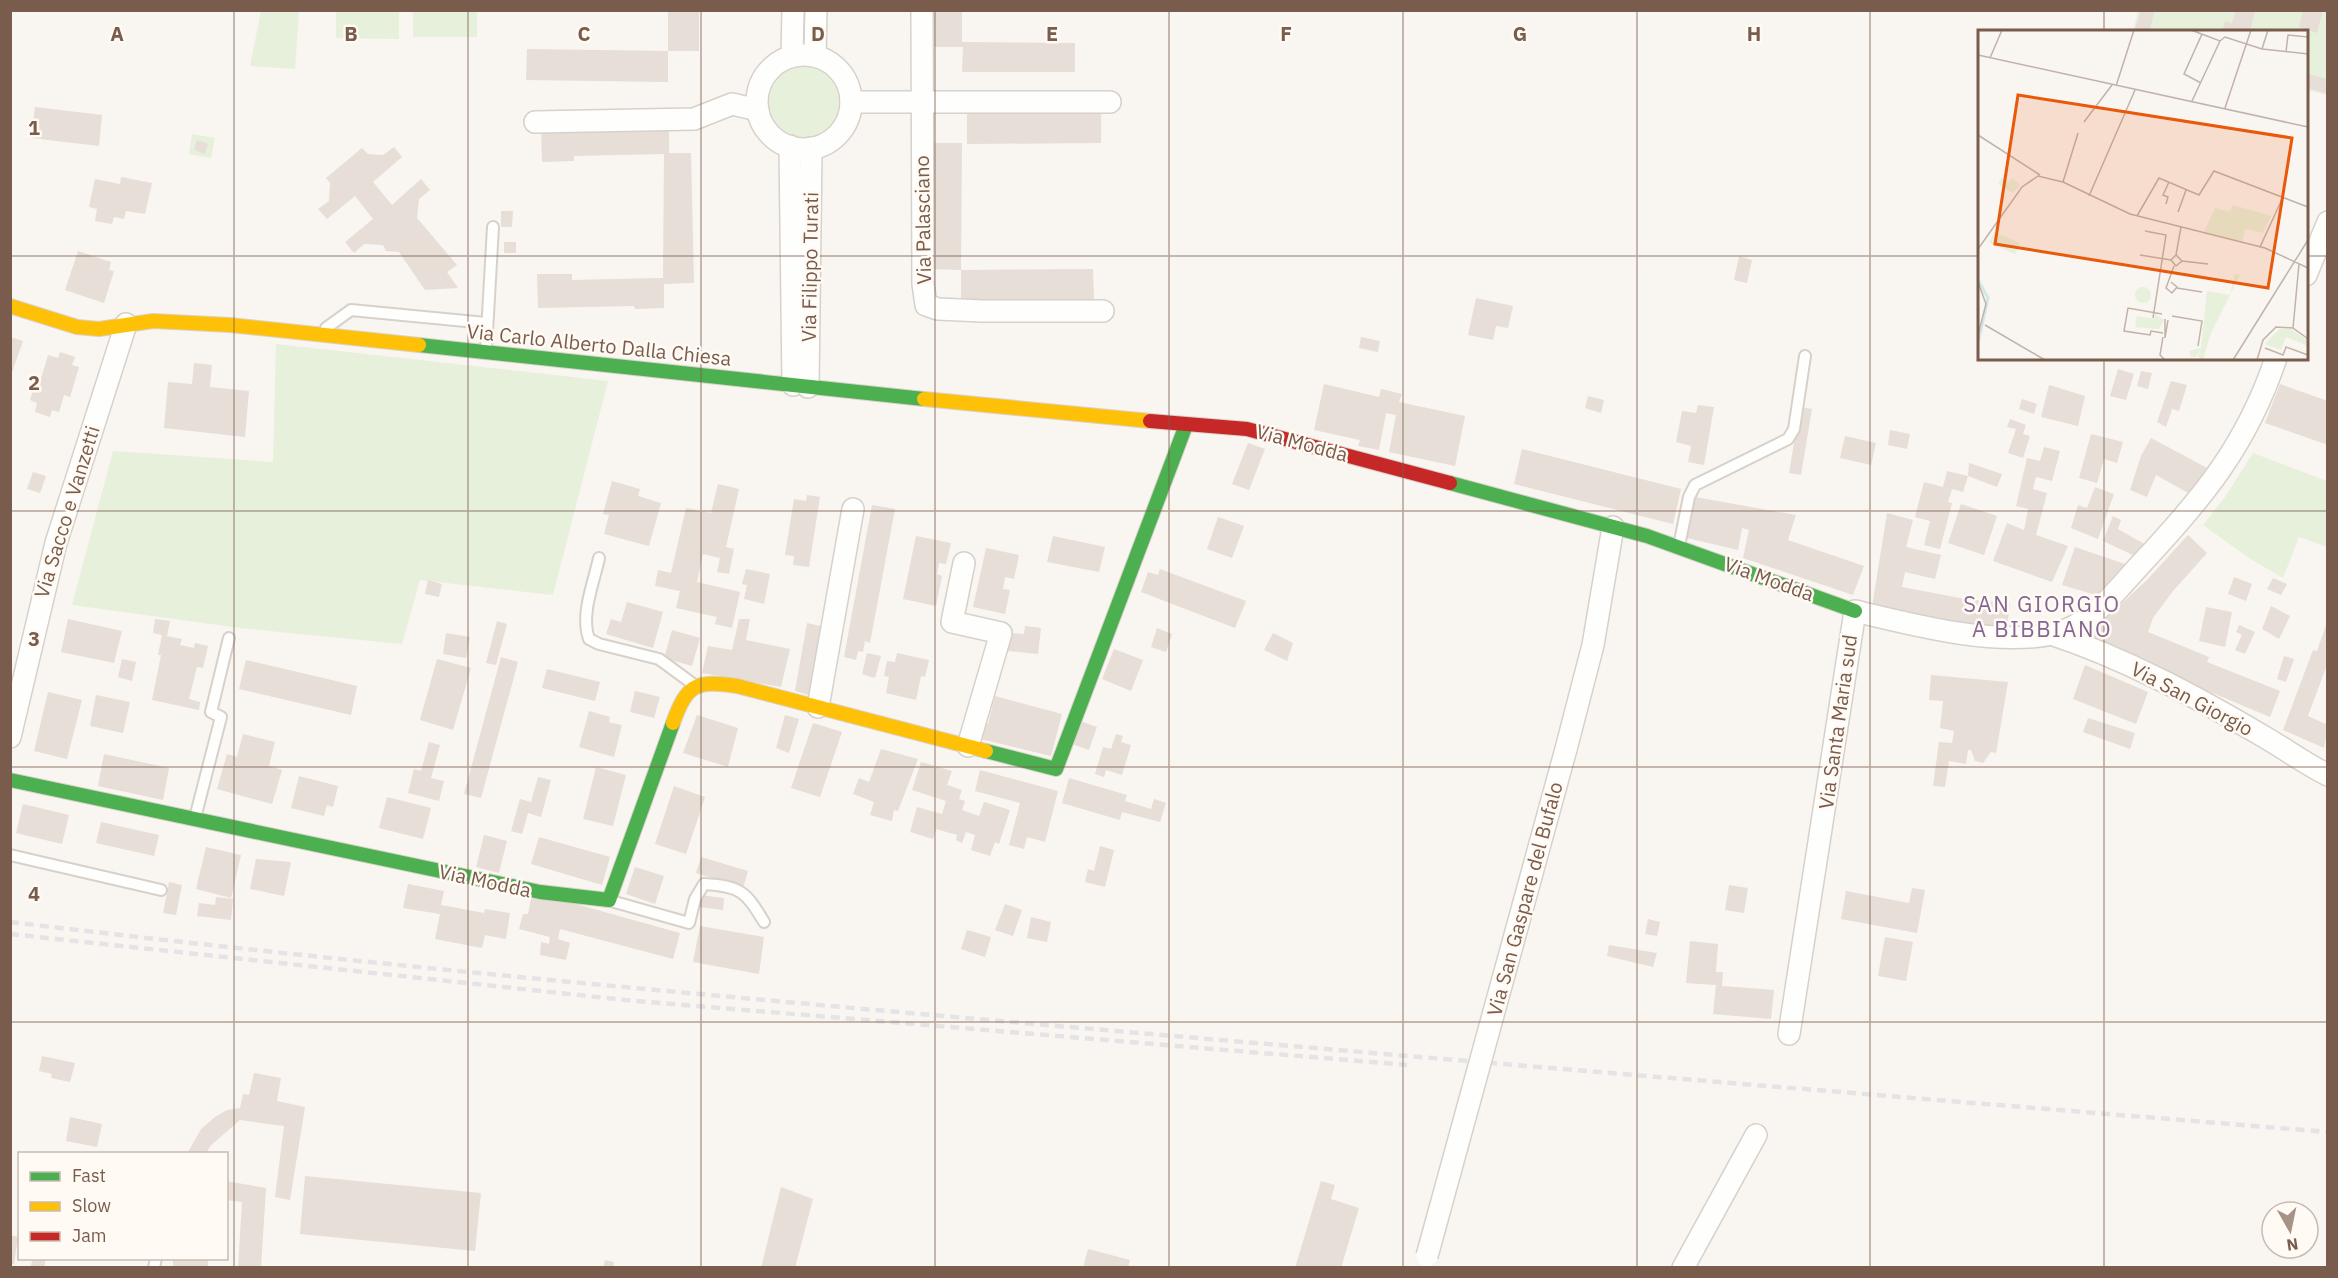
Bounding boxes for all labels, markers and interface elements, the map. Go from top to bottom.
text: A [110,20,124,47]
text: B [344,20,358,47]
text: C [577,20,591,47]
text: D [811,20,825,47]
text: E [1046,20,1058,47]
text: F [1280,20,1292,47]
text: G [1513,20,1527,47]
text: H [1747,20,1761,47]
inset map [1978,30,2308,360]
text: 1 [28,114,40,141]
street label: Via Palasciano [908,155,937,285]
street label: Via Filippo Turati [795,192,824,342]
street label: Via Carlo Alberto Dalla Chiesa [465,317,733,372]
text: 2 [28,369,40,396]
street label: Via Modda [1253,417,1351,468]
street label: Via Sacco e Vanzetti [27,422,106,601]
street label: Via Modda [1720,550,1818,607]
district label: SAN GIORGIO A BIBBIANO [1963,589,2121,643]
text: 3 [28,625,40,652]
street label: Via Santa Maria sud [1812,633,1863,811]
street label: Via San Giorgio [2126,655,2258,742]
street label: Via San Gaspare del Bufalo [1480,779,1569,1019]
street label: Via Modda [436,858,534,904]
text: 4 [28,880,40,907]
legend [18,1152,228,1260]
text: Fast [72,1164,106,1187]
text: Slow [72,1194,111,1217]
north arrow [2260,1200,2320,1260]
text: Jam [72,1224,107,1247]
text: N [2285,1234,2300,1256]

